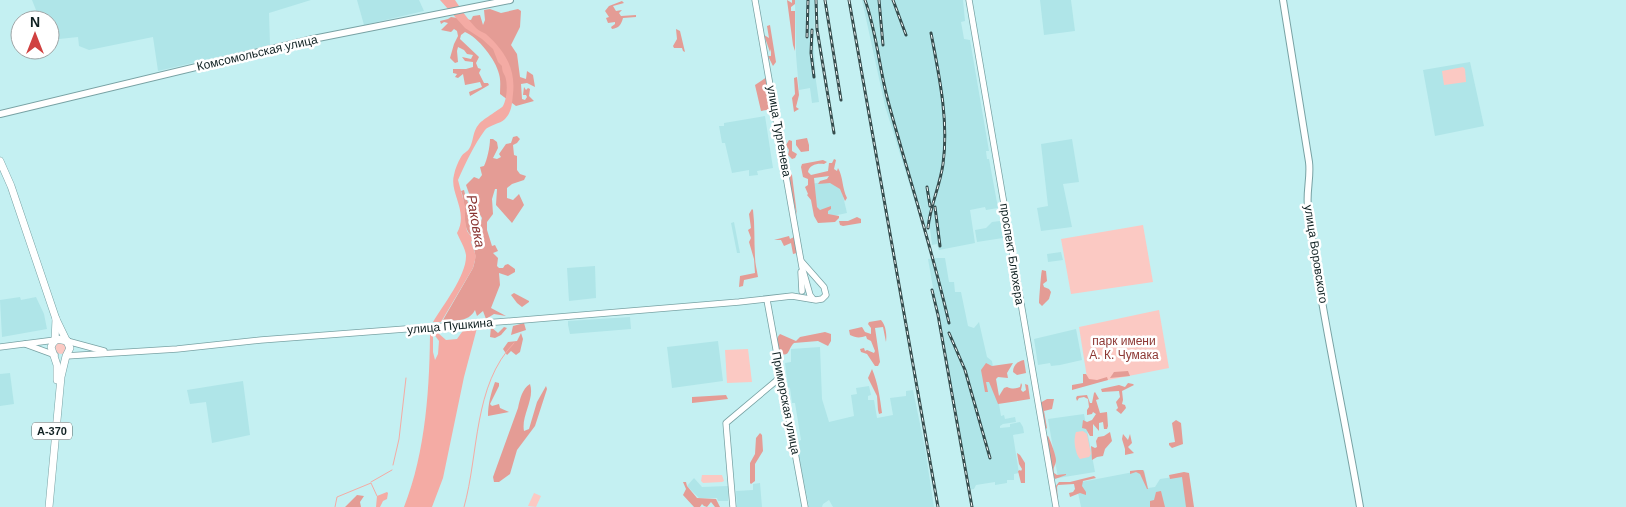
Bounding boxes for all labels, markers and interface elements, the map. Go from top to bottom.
north arrow [10,10,60,60]
text: N [30,14,40,30]
street label: Комсомольская улица [195,32,319,74]
street label: улица Тургенева [764,84,794,178]
water label: Раковка [463,193,489,249]
street label: проспект Блюхера [997,202,1027,306]
street label: улица Воровского [1301,204,1331,305]
street label: улица Пушкина [407,315,494,337]
park label: парк имени А. К. Чумака [1089,334,1159,362]
street label: Приморская улица [769,350,803,456]
road number: А-370 [32,422,72,440]

